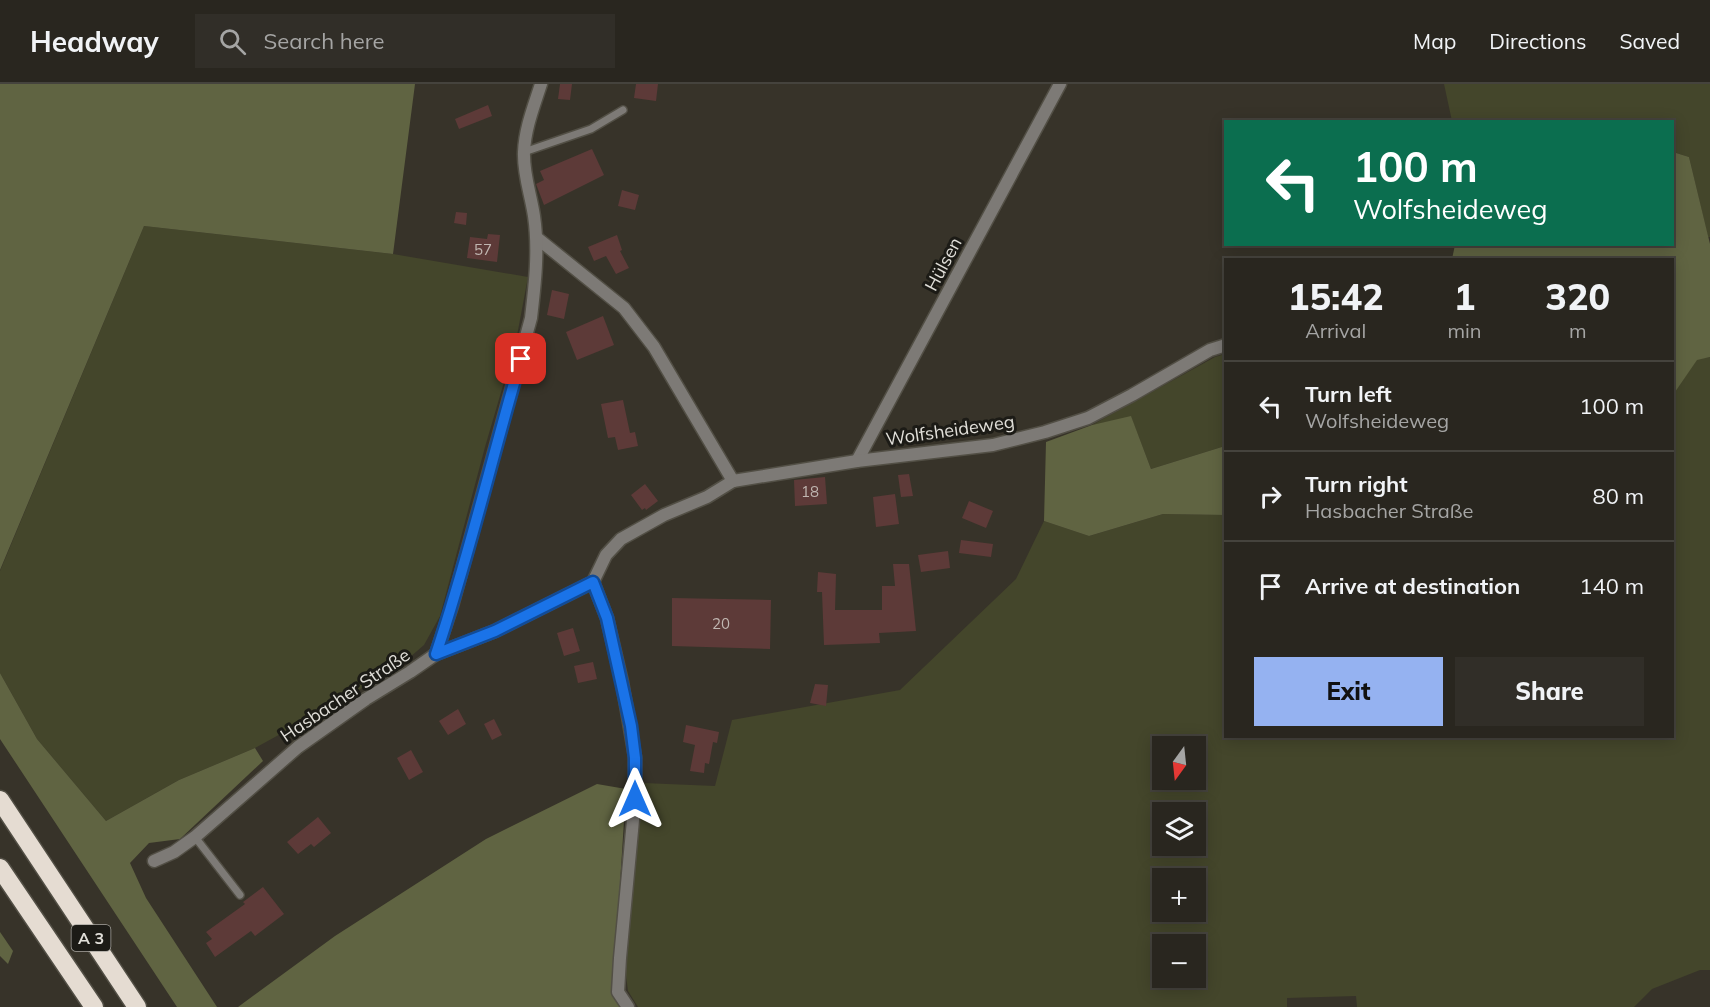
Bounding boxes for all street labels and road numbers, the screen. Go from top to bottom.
street label: Hülsen [919,233,967,295]
street label: Wolfsheideweg [884,410,1016,450]
street label: Hasbacher Straße [276,643,414,747]
road number: A 3 [72,925,110,951]

